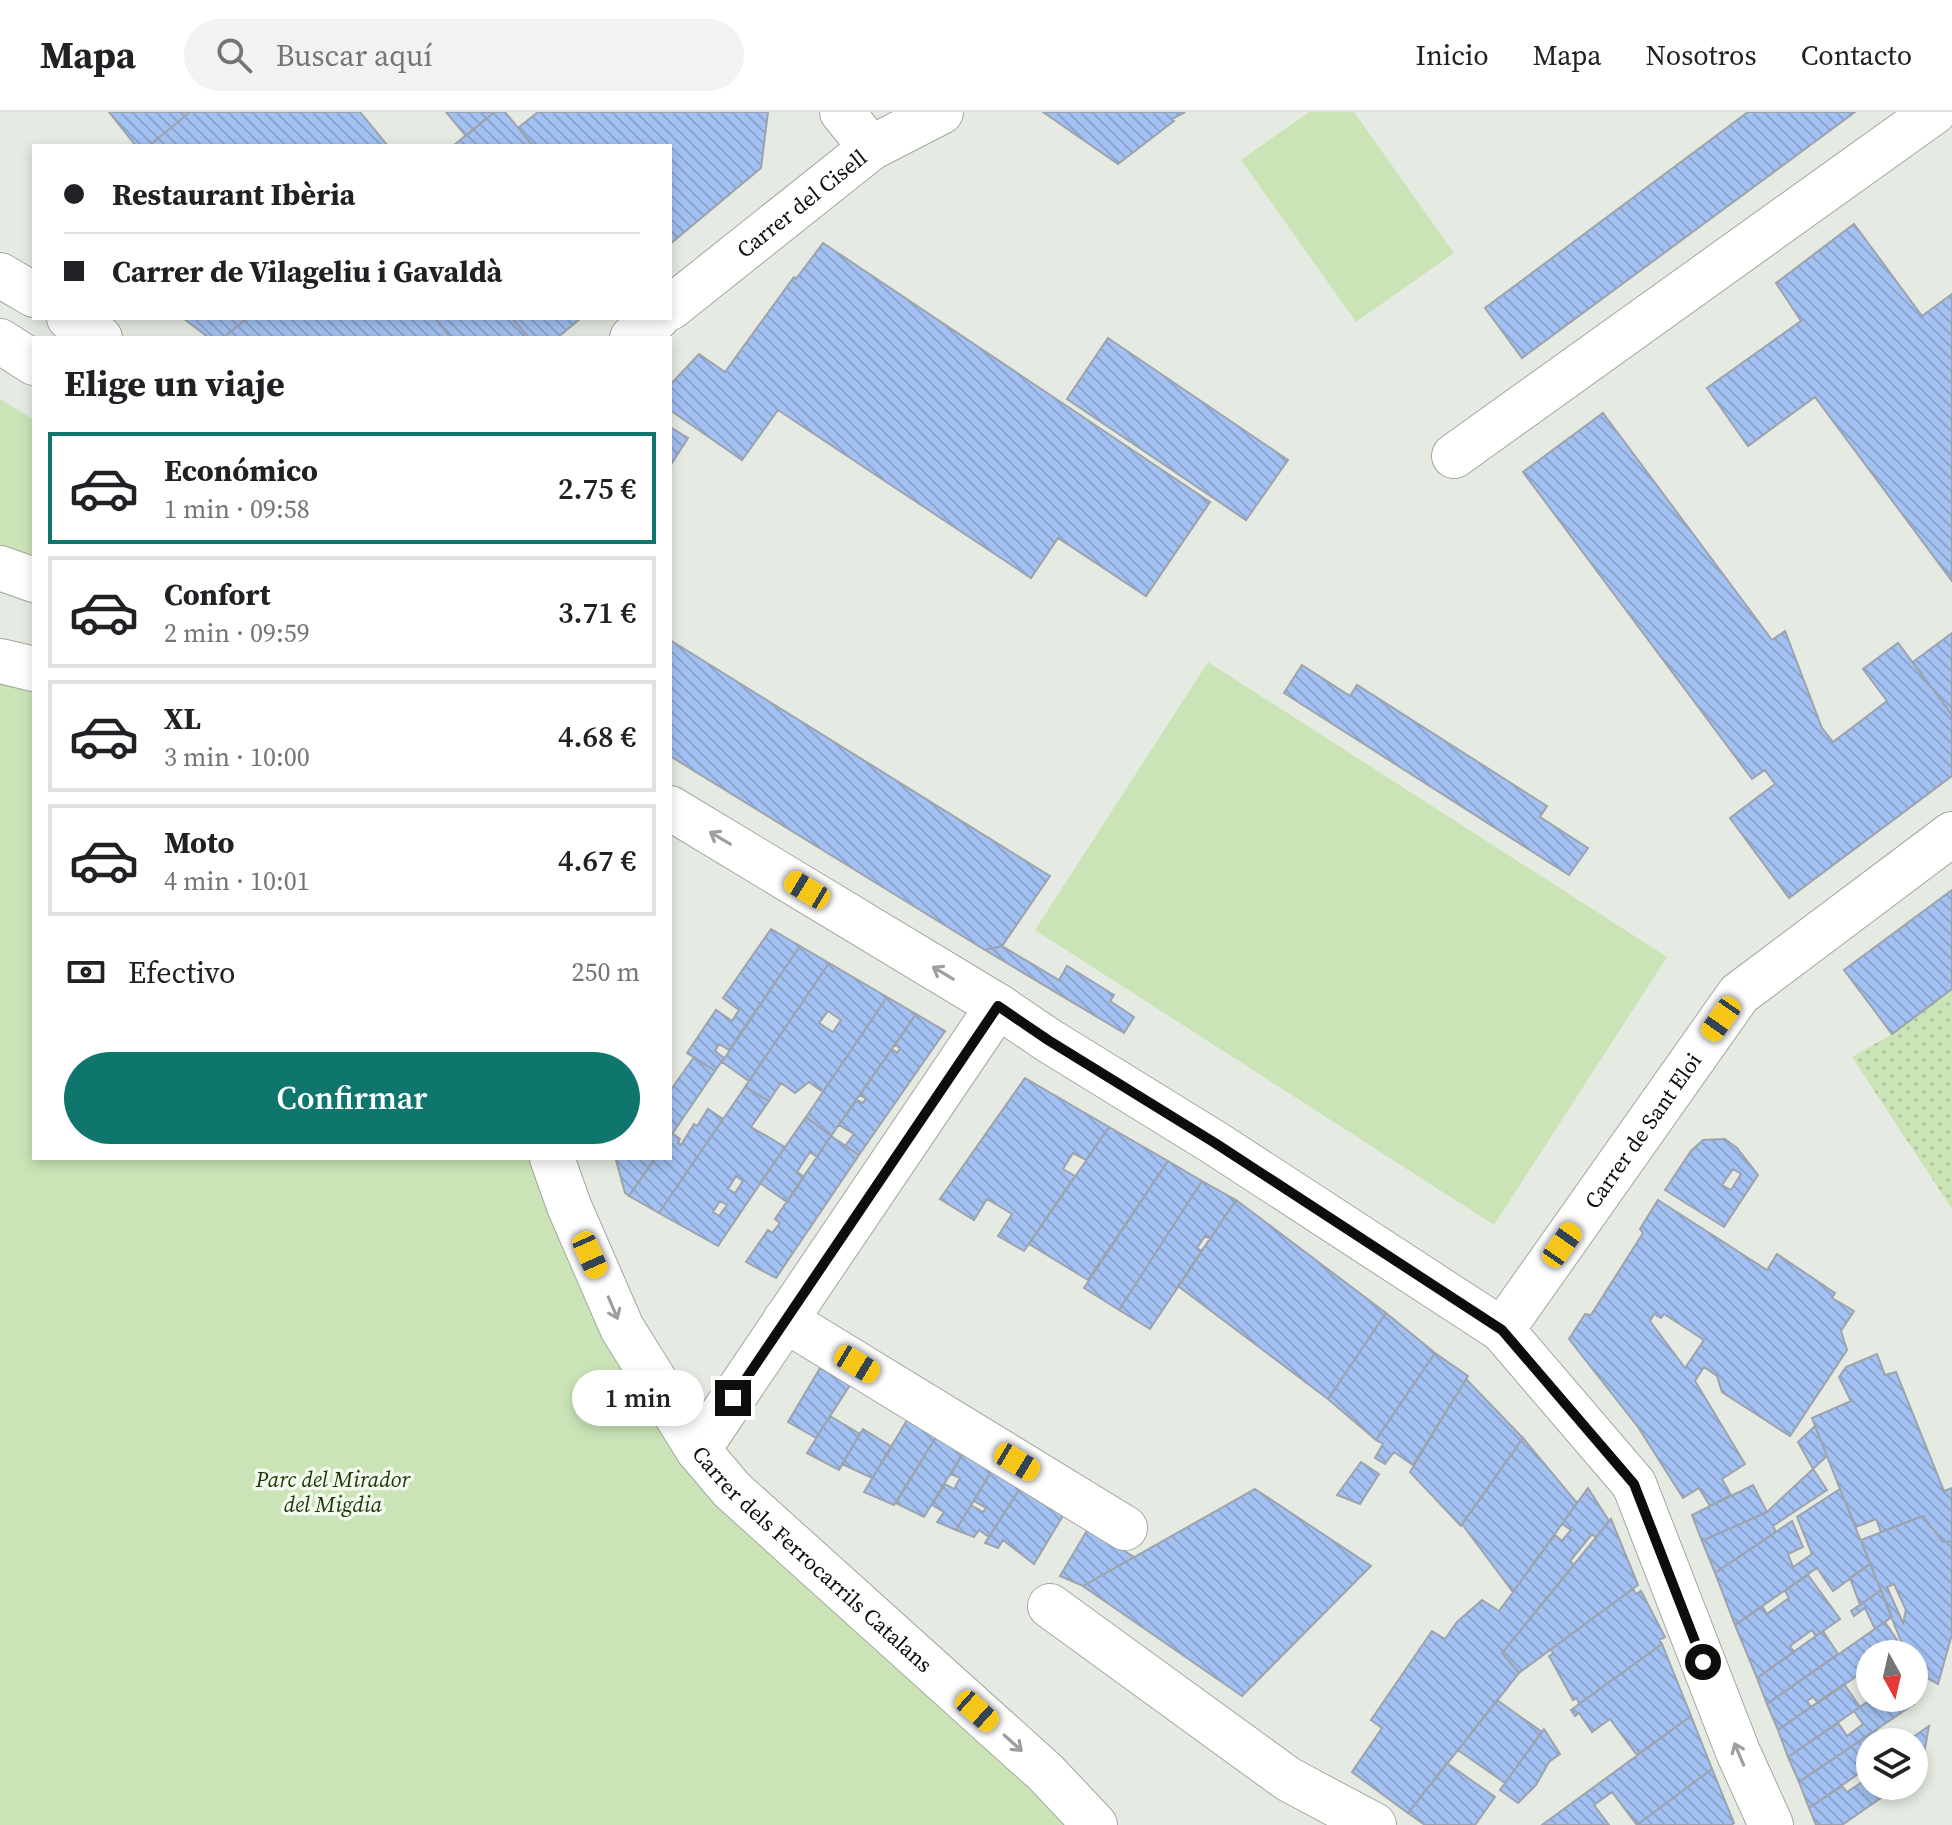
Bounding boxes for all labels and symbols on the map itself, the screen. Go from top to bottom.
street label: Carrer del Cisell [730,142,873,264]
one-way arrow [709,830,732,846]
car [780,867,834,913]
one-way arrow [932,964,955,980]
car [1697,992,1745,1046]
street label: Carrer de Sant Eloi [1577,1047,1708,1215]
car [1538,1218,1586,1272]
car [569,1228,611,1282]
one-way arrow [606,1295,621,1320]
car [830,1341,884,1387]
callout: 1 min [573,1370,705,1426]
route end [715,1380,751,1416]
street label: Carrer dels Ferrocarrils Catalans [686,1439,939,1679]
car [990,1439,1044,1485]
park label: Parc del Mirador del Migdia [255,1464,411,1519]
north arrow [1856,1640,1928,1712]
route start [1685,1644,1721,1680]
car [951,1686,1003,1736]
one-way arrow [1002,1733,1022,1751]
one-way arrow [1730,1742,1745,1767]

